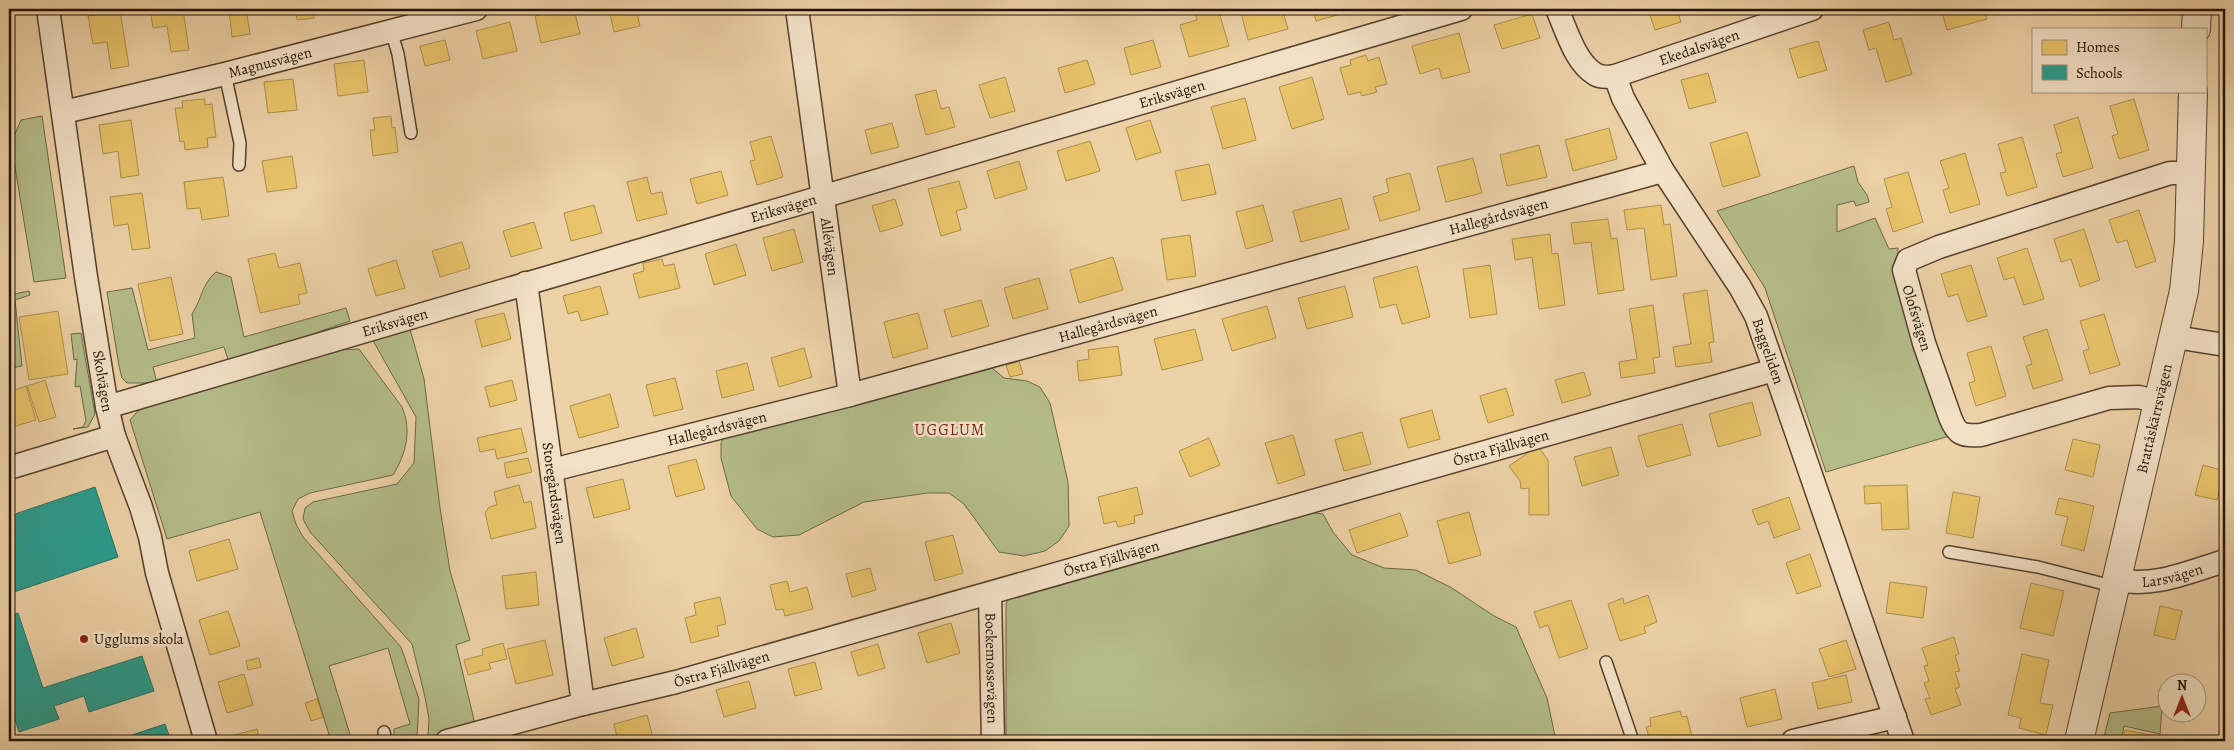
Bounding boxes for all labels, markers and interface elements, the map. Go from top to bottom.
street label: Ekedalsvägen [1657,24,1742,70]
legend [2032,28,2206,92]
text: Homes [2076,37,2120,57]
street label: Magnusvägen [226,42,314,83]
text: Schools [2076,63,2123,83]
street label: Eriksvägen [1137,75,1207,113]
street label: Eriksvägen [748,189,819,227]
street label: Hallegårdsvägen [1447,193,1550,239]
street label: Allévägen [816,215,844,277]
street label: Olofsvägen [1897,282,1937,354]
street label: Hallegårdsvägen [1056,301,1160,347]
street label: Eriksvägen [359,303,430,342]
street label: Baggeliden [1747,315,1789,387]
street label: Skolvägen [88,349,118,414]
street label: Brattåskärrsvägen [2132,362,2177,475]
street label: Hallegårdsvägen [665,406,769,451]
district label: UGGLUM [915,419,985,441]
street label: Östra Fjällvägen [1451,425,1551,471]
street label: Storegårdsvägen [538,441,571,545]
street label: Östra Fjällvägen [1061,535,1161,581]
street label: Larsvägen [2141,559,2205,592]
street label: Bockemossevägen [980,612,1003,724]
place label: Ugglums skola [94,629,184,649]
marker: Ugglums skola [78,633,90,645]
street label: Östra Fjällvägen [671,646,772,692]
north arrow [2156,672,2206,722]
text: N [2177,676,2187,695]

